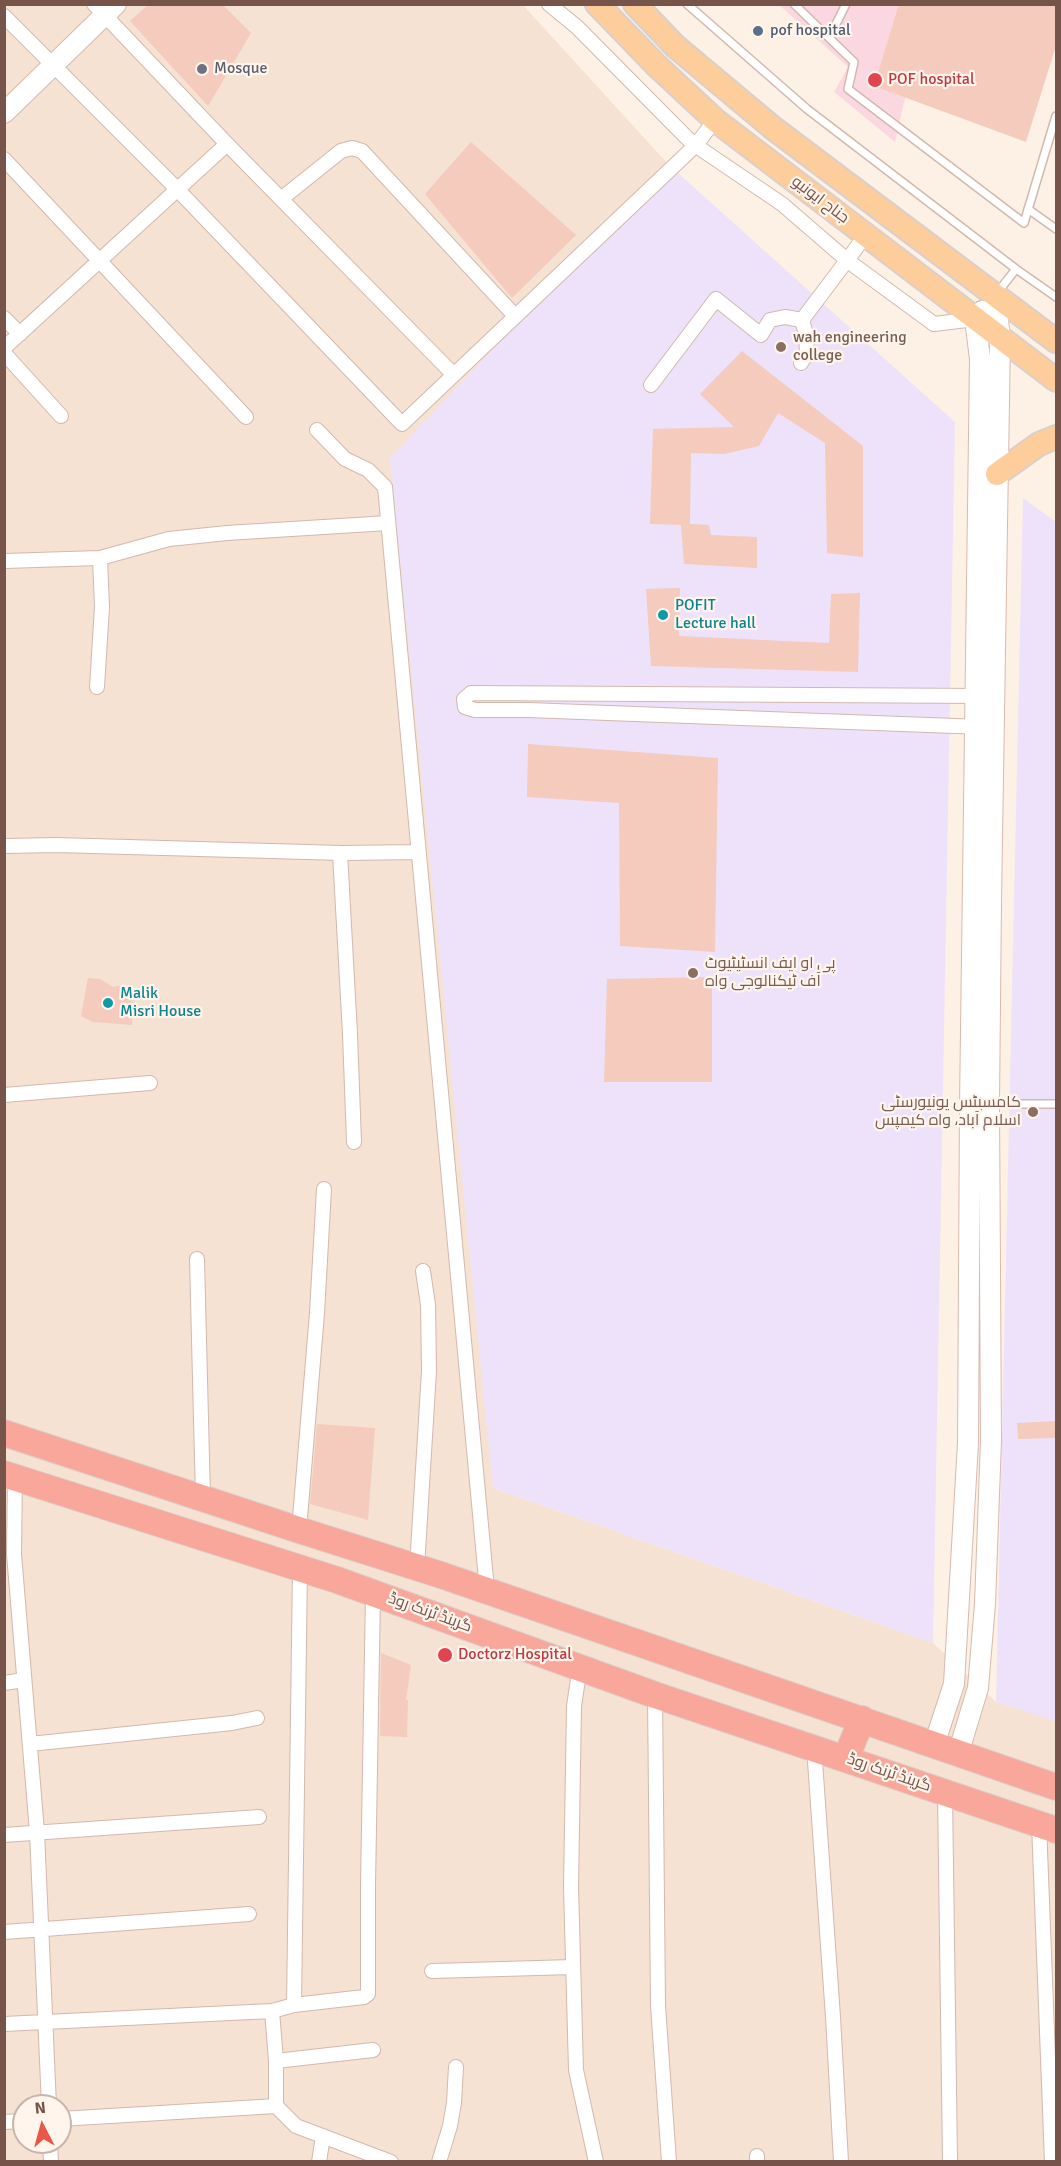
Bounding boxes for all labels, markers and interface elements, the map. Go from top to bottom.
place label: pof hospital [770,21,851,41]
marker: pof hospital [751,24,765,38]
place label: Mosque [214,59,267,79]
marker: Mosque [195,62,209,76]
place label: POF hospital [888,70,975,90]
marker: POF hospital [866,71,884,89]
street label: جناح ایونیو [787,172,853,228]
place label: wah engineering college [793,328,907,366]
marker: wah engineering college [774,340,788,354]
place label: POFIT Lecture hall [675,596,756,634]
marker: POFIT Lecture hall [656,608,670,622]
place label: پی او ایف انسٹیٹیوٹ آف ٹیکنالوجی واہ [705,954,835,992]
marker: پی او ایف انسٹیٹیوٹ آف ٹیکنالوجی واہ [686,966,700,980]
place label: Malik Misri House [120,984,201,1022]
marker: Malik Misri House [101,996,115,1010]
place label: کامسیٹس یونیورسٹی اسلام آباد، واہ کیمپس [875,1093,1021,1131]
marker: کامسیٹس یونیورسٹی اسلام آباد، واہ کیمپس [1026,1105,1040,1119]
street label: گرینڈ ٹرنک روڈ [386,1589,474,1637]
place label: Doctorz Hospital [458,1645,572,1665]
marker: Doctorz Hospital [436,1646,454,1664]
street label: گرینڈ ٹرنک روڈ [845,1750,933,1796]
north arrow [12,2094,72,2154]
text: N [34,2098,47,2119]

